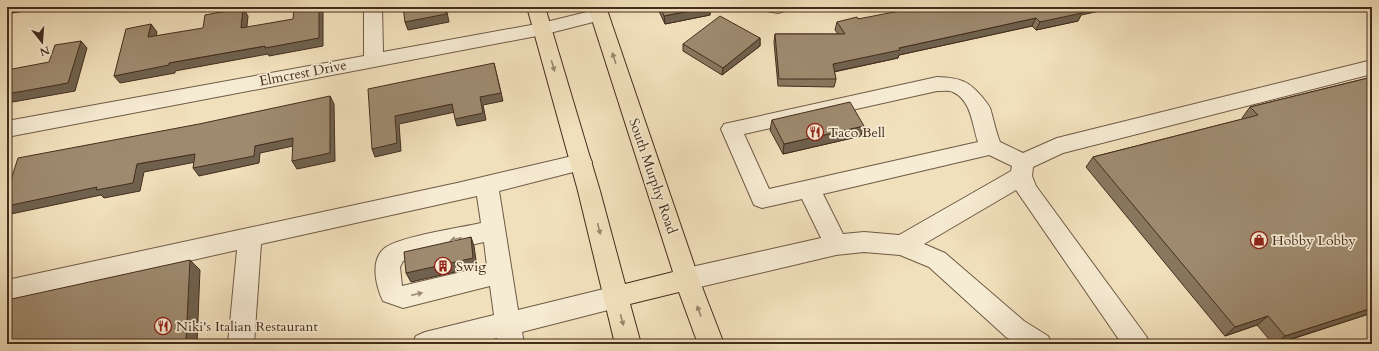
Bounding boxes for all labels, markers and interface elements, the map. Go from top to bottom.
north arrow [22,22,62,62]
text: N [38,43,52,60]
one-way arrow [611,52,617,64]
street label: Elmcrest Drive [258,55,348,91]
one-way arrow [550,60,556,72]
street label: South Murphy Road [624,116,682,237]
restaurant icon: Taco Bell [805,122,825,142]
place label: Taco Bell [828,123,885,142]
one-way arrow [596,222,602,235]
shop icon: Hobby Lobby [1249,230,1269,250]
place label: Hobby Lobby [1272,231,1357,250]
one-way arrow [450,236,462,242]
building icon: Swig [433,256,453,276]
place label: Swig [456,257,486,276]
one-way arrow [411,290,423,296]
one-way arrow [696,305,702,317]
one-way arrow [619,315,625,327]
restaurant icon: Niki's Italian Restaurant [153,316,173,336]
place label: Niki's Italian Restaurant [176,317,318,336]

